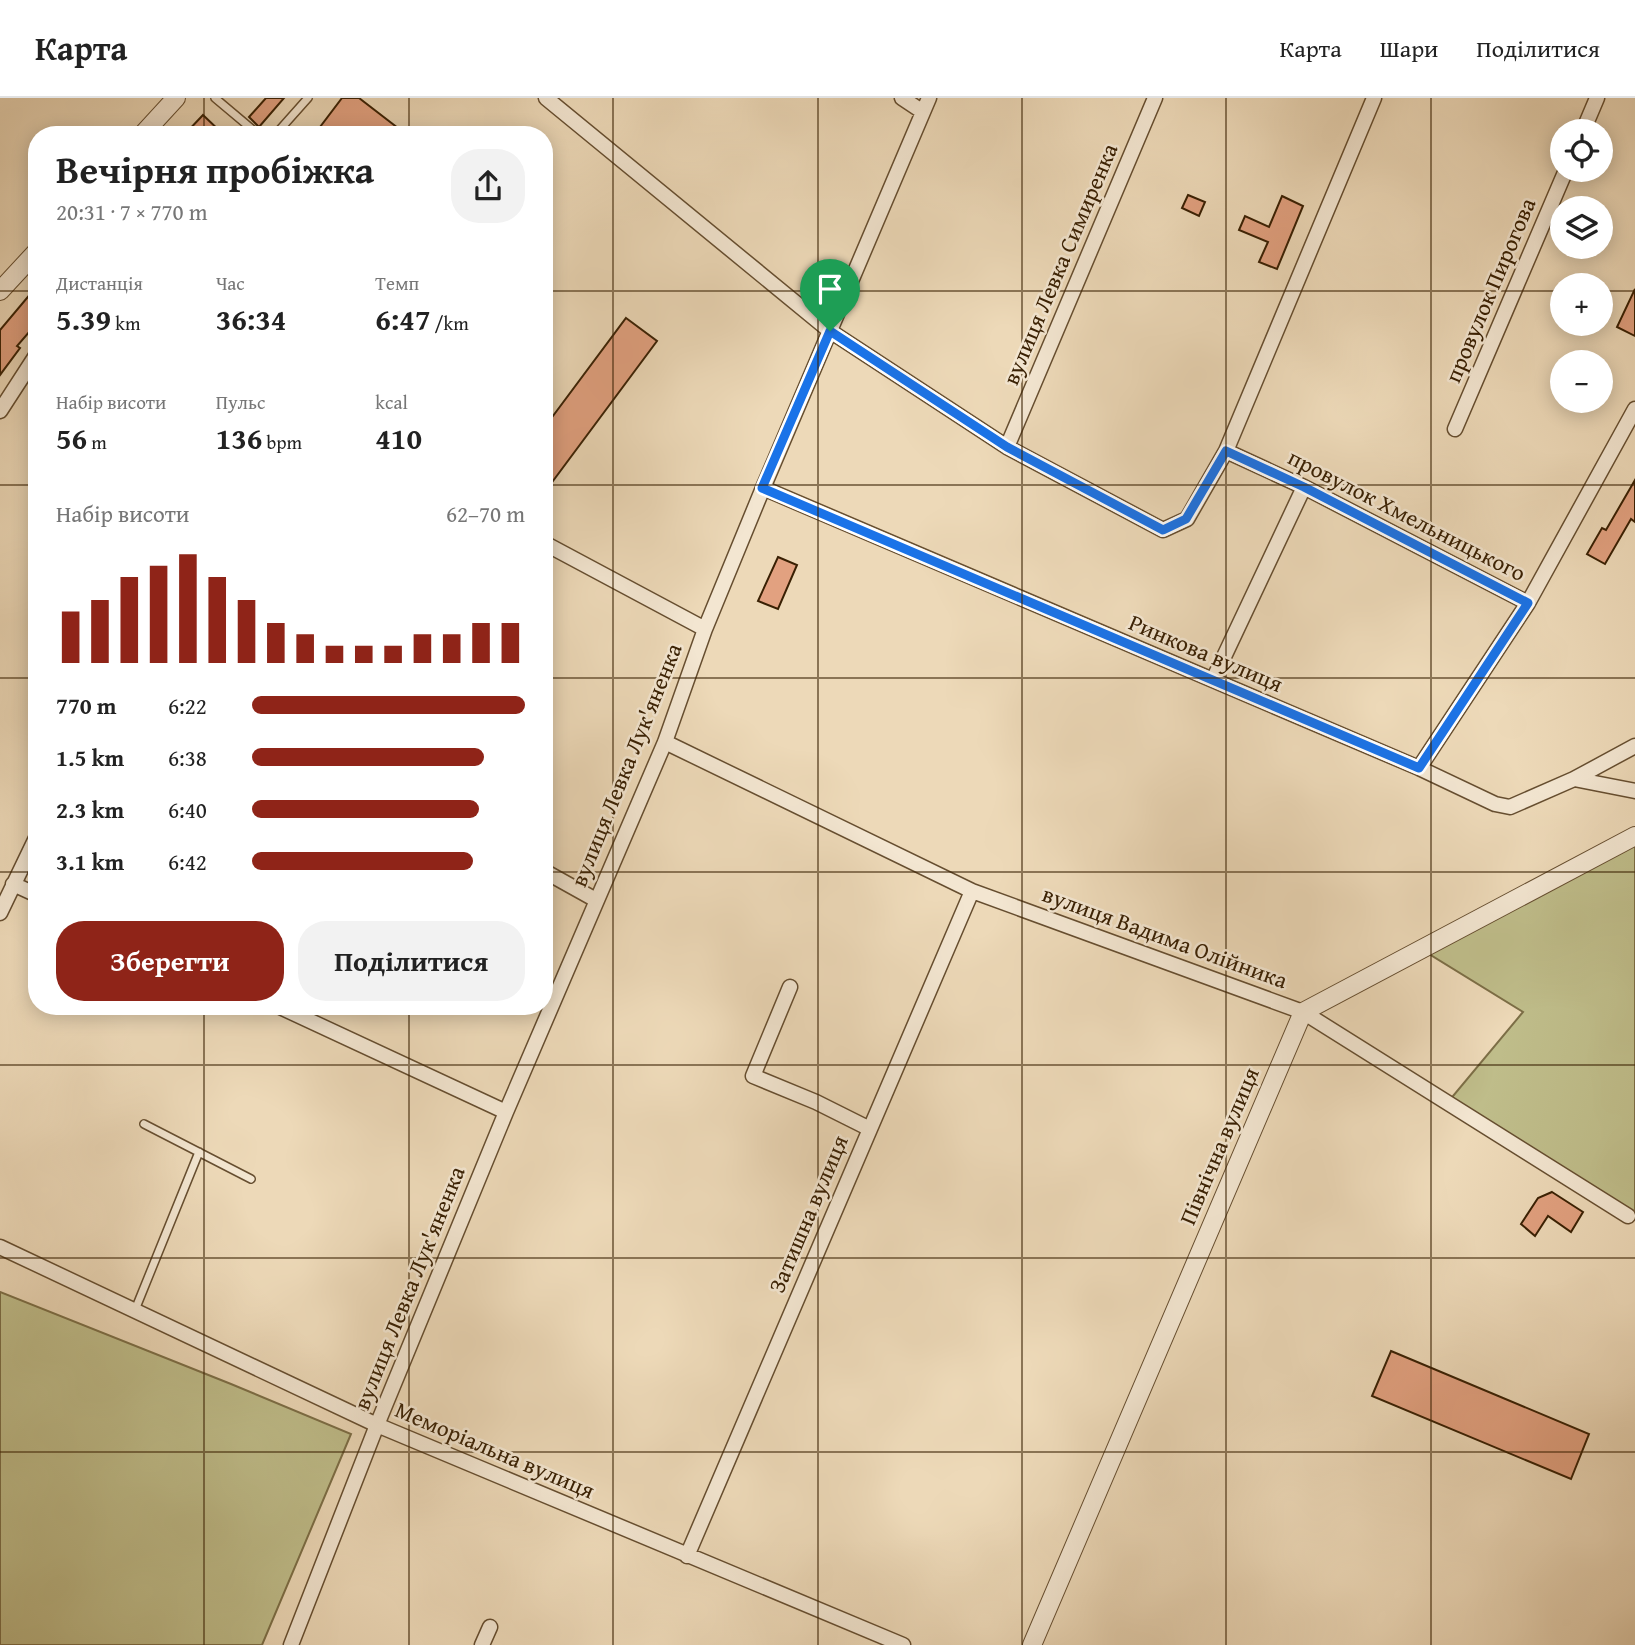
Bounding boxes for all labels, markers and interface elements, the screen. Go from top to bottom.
text: Карта [35,24,127,72]
text: Карта [1279,31,1342,66]
text: Шари [1380,31,1438,66]
text: Поділитися [1476,31,1600,66]
map controls [1550,119,1613,413]
button: locate [1550,119,1613,182]
street label: вулиця Левка Симиренка [994,138,1125,390]
text: Вечірня пробіжка [56,141,374,197]
button: share [451,149,525,223]
street label: провулок Пирогова [1436,192,1543,387]
text: 20:31 · 7 × 770 m [56,195,208,228]
button: layers [1550,196,1613,259]
pin [800,259,860,331]
text: Дистанція [56,269,143,297]
text: Час [216,269,245,297]
text: Темп [375,269,419,297]
icon: arrive [811,270,849,308]
button: + [1550,273,1613,336]
text: 5.39 [56,297,111,341]
text: 36:34 [216,297,286,341]
text: 6:47 [375,297,430,341]
text: km [111,309,140,337]
text: /km [430,309,469,337]
button: − [1550,350,1613,413]
text: Набір висоти [56,388,166,416]
text: Пульс [216,388,265,416]
text: kcal [375,388,408,416]
text: 56 [56,416,87,460]
text: 136 [216,416,262,460]
text: 410 [375,416,422,460]
text: m [87,428,107,456]
text: bpm [262,428,302,456]
street label: провулок Хмельницького [1283,440,1532,589]
text: Набір висоти [56,497,190,530]
text: 62–70 m [446,497,525,530]
street label: Ринкова вулиця [1124,605,1289,700]
street label: вулиця Левка Лук'яненка [562,638,690,892]
text: 770 m [56,689,117,722]
text: 6:22 [168,689,207,722]
text: 1.5 km [56,741,124,774]
text: 6:38 [168,741,207,774]
text: 2.3 km [56,793,124,826]
text: 6:40 [168,793,207,826]
text: 3.1 km [56,845,124,878]
text: 6:42 [168,845,207,878]
street label: вулиця Вадима Олійника [1038,877,1292,996]
button: Зберегти [56,921,284,1001]
button: Поділитися [298,921,525,1001]
street label: Північна вулиця [1171,1062,1267,1230]
street label: Затишна вулиця [759,1130,856,1298]
street label: вулиця Левка Лук'яненка [345,1161,473,1415]
street label: Меморіальна вулиця [390,1393,600,1507]

